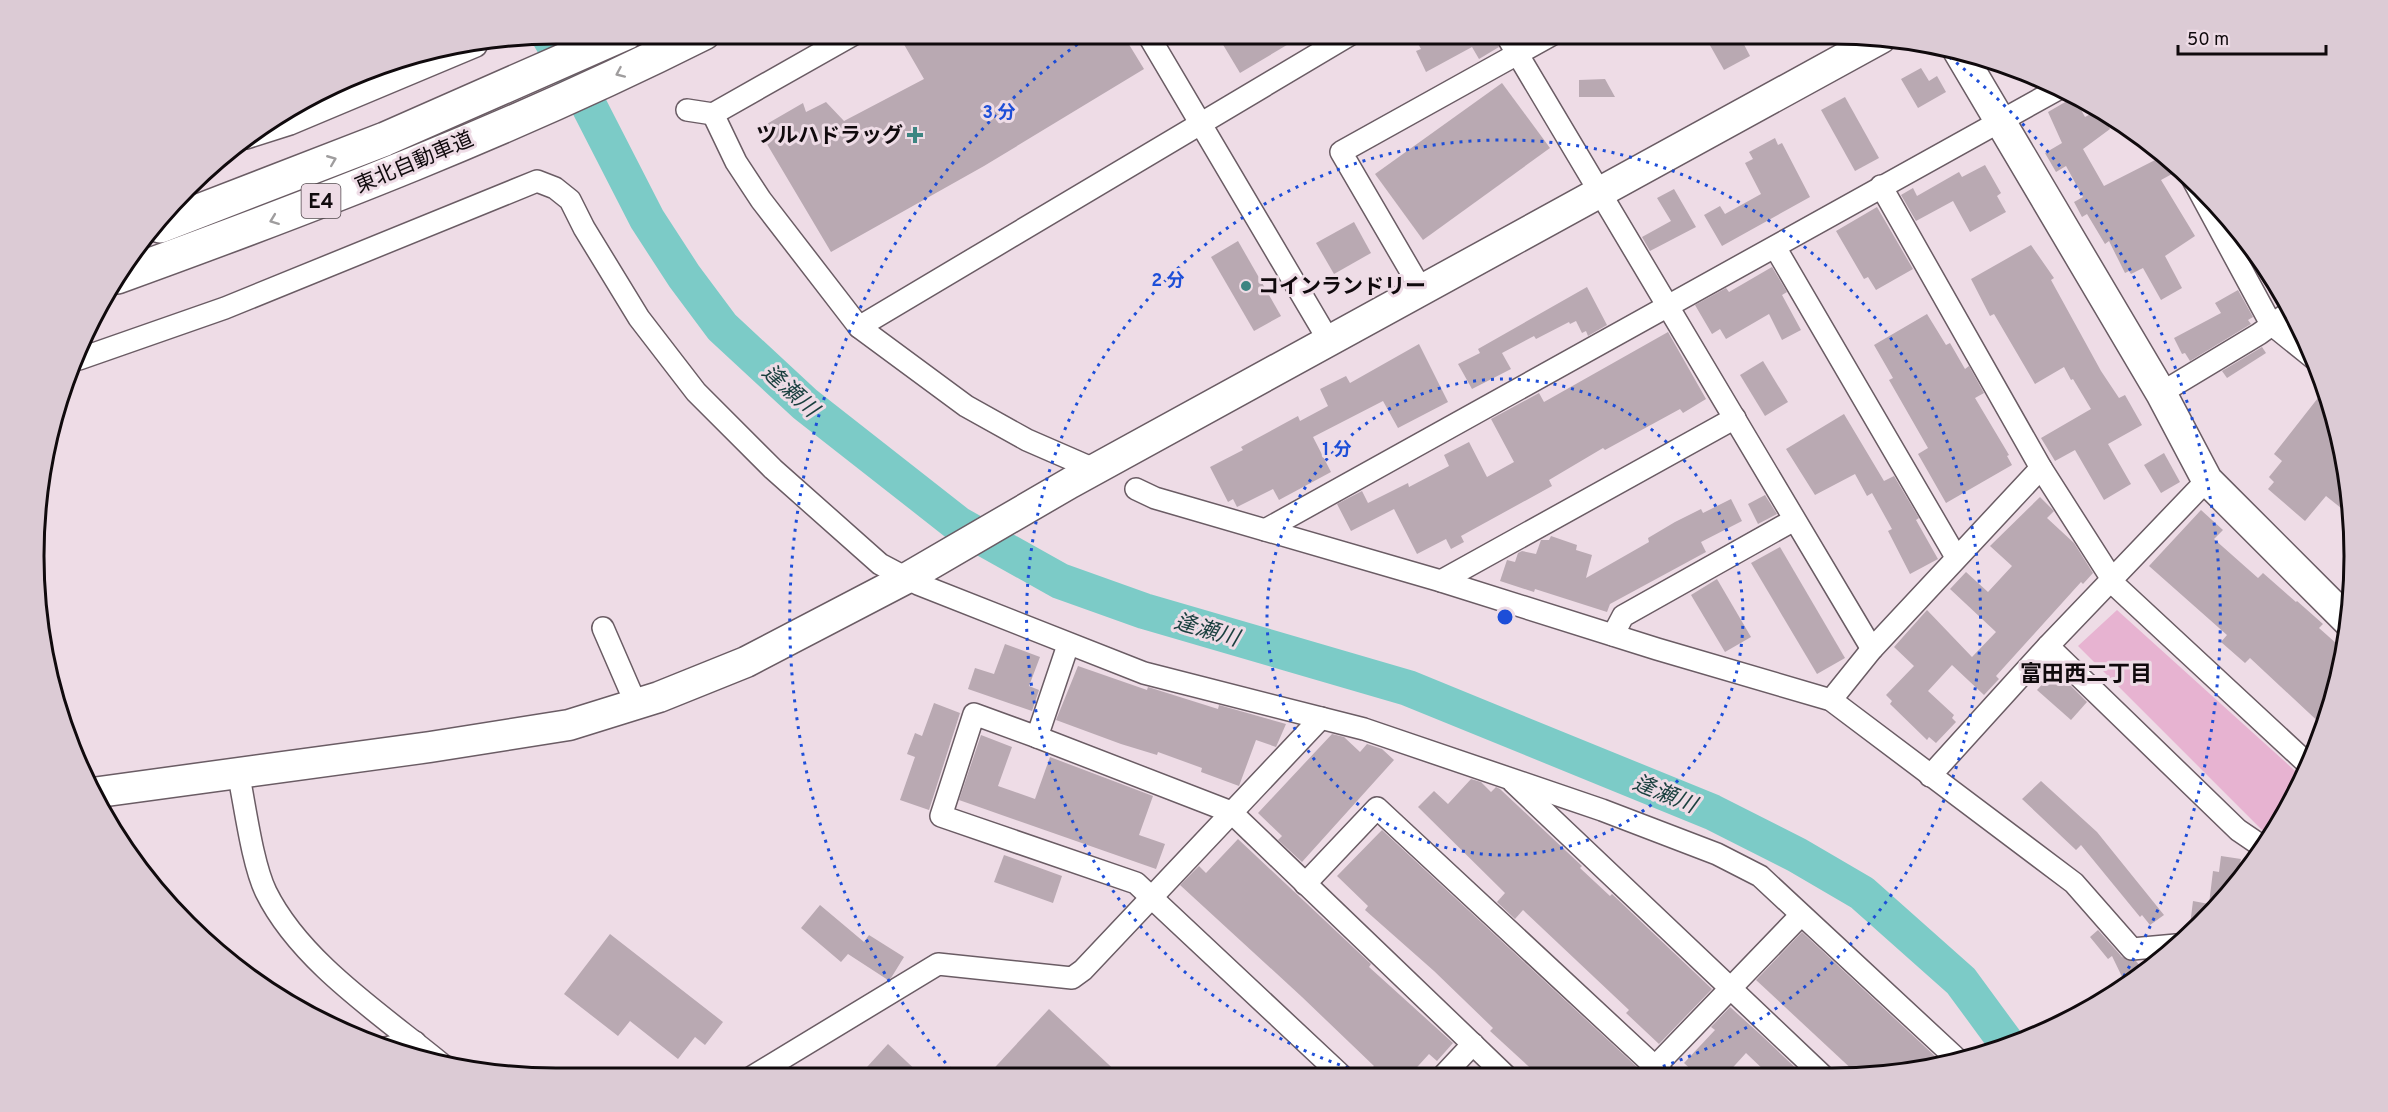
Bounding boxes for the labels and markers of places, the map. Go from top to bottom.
place label: ツルハドラッグ [756,123,903,150]
marker: ツルハドラッグ [908,128,922,142]
place label: コインランドリー [1258,274,1426,301]
marker: コインランドリー [1239,279,1253,293]
centre of rings [1495,607,1515,627]

